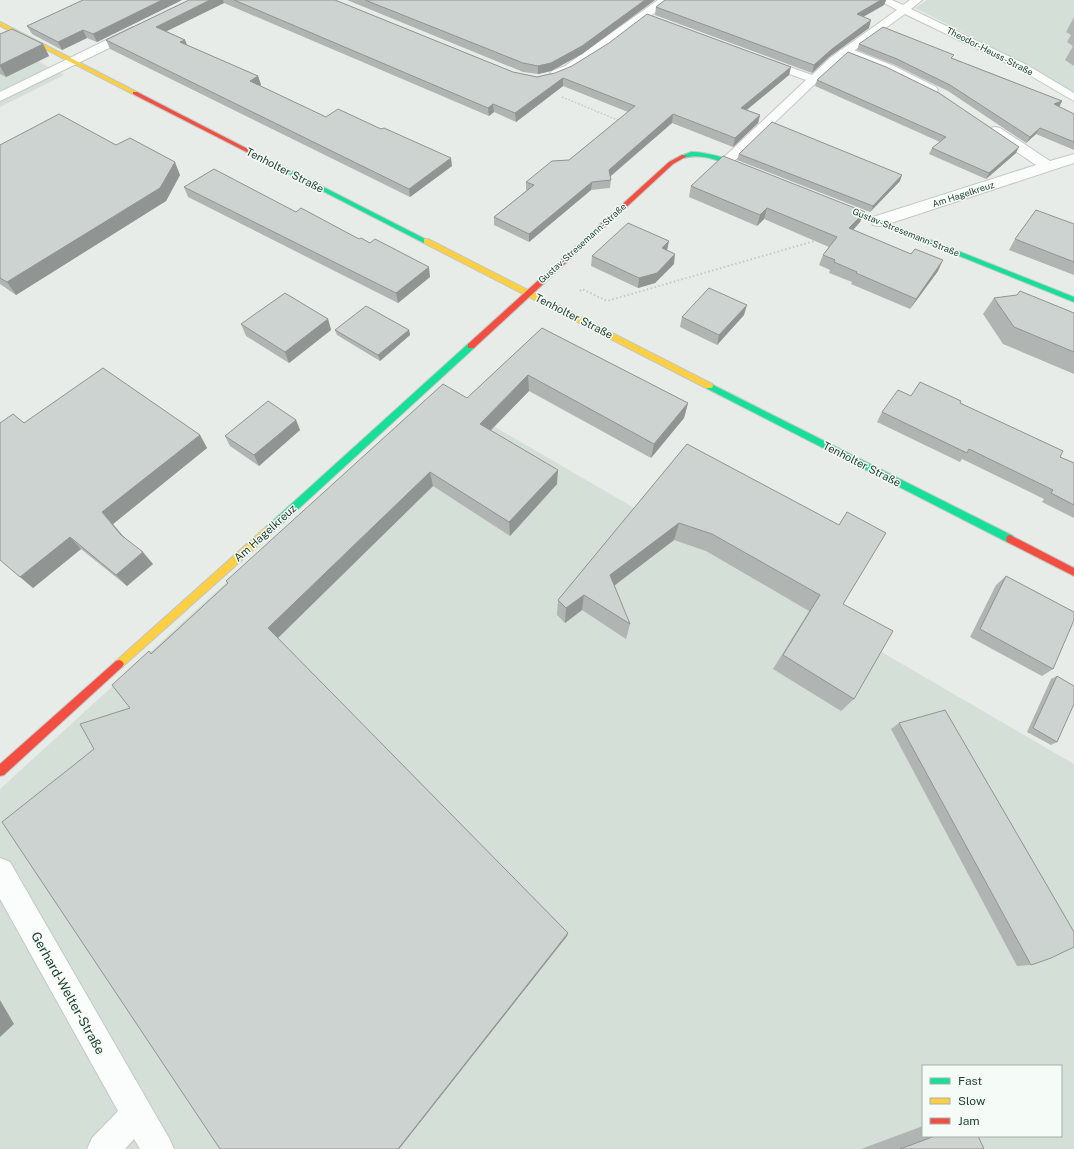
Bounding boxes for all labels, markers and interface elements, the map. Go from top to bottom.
street label: Theodor-Heuss-Straße [945,24,1035,78]
street label: Tenholter Straße [244,145,326,195]
street label: Am Hagelkreuz [931,179,995,209]
street label: Gustav-Stresemann-Straße [536,201,628,285]
street label: Gustav-Stresemann-Straße [851,206,961,258]
street label: Tenholter Straße [533,291,615,341]
street label: Tenholter Straße [821,439,903,489]
street label: Am Hagelkreuz [232,502,298,564]
street label: Gerhard-Welter-Straße [28,929,108,1057]
legend [922,1065,1062,1137]
text: Fast [958,1074,983,1088]
text: Slow [958,1094,986,1108]
text: Jam [958,1114,980,1128]

